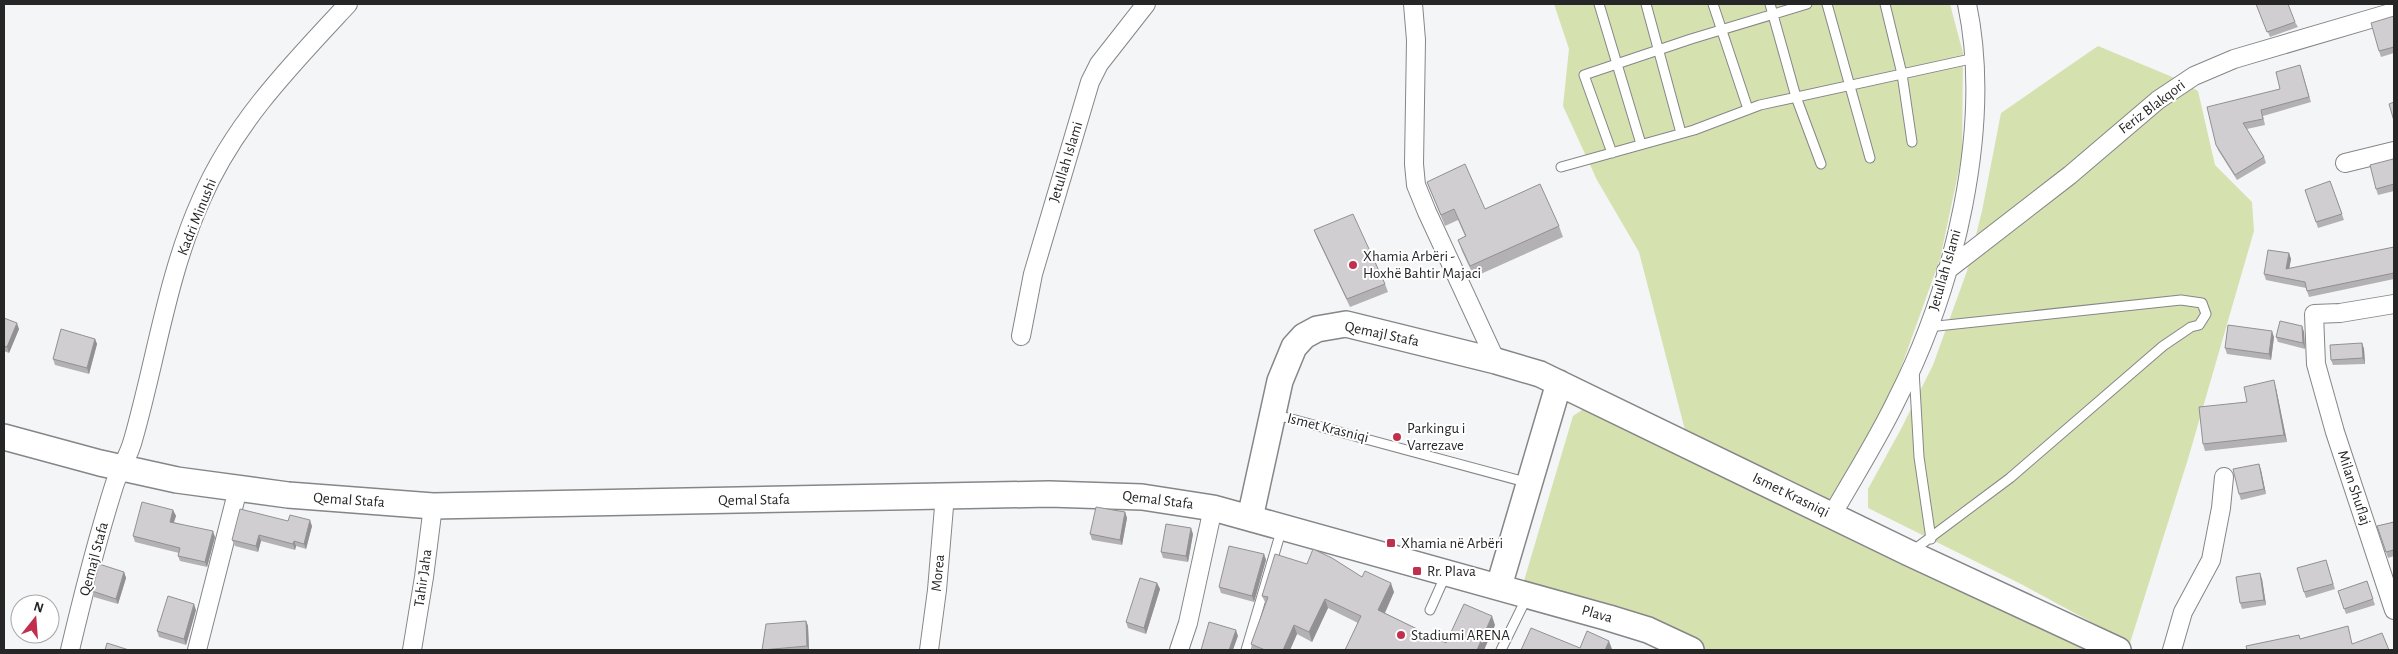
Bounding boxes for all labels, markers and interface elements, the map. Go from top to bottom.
street label: Feriz Blakqori [2116,77,2188,137]
street label: Jetullah Islami [1047,120,1085,204]
street label: Kadri Minushi [175,176,219,258]
street label: Jetullah Islami [1926,228,1964,312]
place label: Xhamia Arbëri - Hoxhë Bahtir Majaci [1363,249,1481,281]
marker: Xhamia Arbëri - Hoxhë Bahtir Majaci [1347,259,1359,271]
street label: Qemajl Stafa [1343,319,1421,349]
street label: Ismet Krasniqi [1286,411,1370,445]
place label: Parkingu i Varrezave [1407,421,1465,453]
marker: Parkingu i Varrezave [1391,431,1403,443]
street label: Milan Shuflaj [2335,449,2373,527]
street label: Ismet Krasniqi [1750,470,1832,520]
street label: Qemal Stafa [1122,488,1195,512]
street label: Qemal Stafa [313,490,385,510]
street label: Qemal Stafa [718,492,790,508]
street label: Qemajl Stafa [77,521,111,597]
place label: Xhamia në Arbëri [1401,536,1503,551]
marker: Xhamia në Arbëri [1385,537,1397,549]
street label: Tahir Jaha [412,548,434,608]
street label: Morea [929,554,947,592]
place label: Rr. Plava [1427,564,1476,579]
marker: Rr. Plava [1411,565,1423,577]
north arrow [10,594,60,644]
text: N [32,599,45,616]
street label: Plava [1580,602,1614,626]
place label: Stadiumi ARENA [1411,628,1510,643]
marker: Stadiumi ARENA [1395,629,1407,641]

